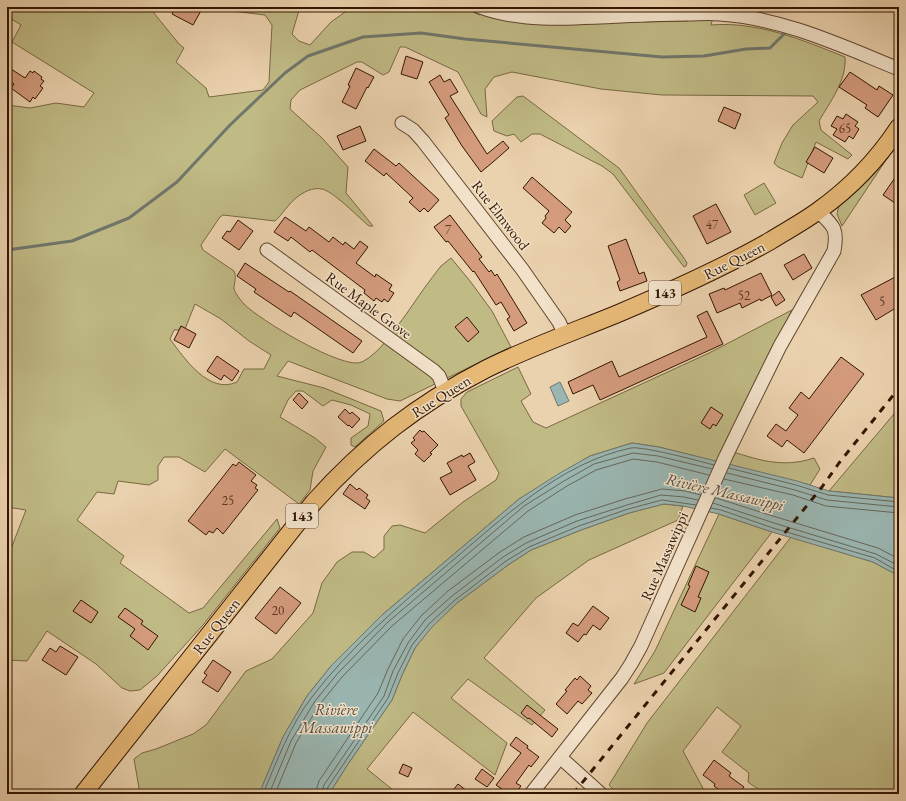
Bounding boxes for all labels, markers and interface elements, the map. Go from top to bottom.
house number: 65 [839,120,851,137]
street label: Rue Elmwood [468,176,534,254]
house number: 47 [706,216,719,233]
house number: 7 [445,221,452,238]
street label: Rue Queen [700,236,768,284]
street label: Rue Maple Grove [322,267,416,343]
road number: 143 [649,281,681,305]
house number: 52 [738,287,751,304]
house number: 5 [879,293,885,310]
street label: Rue Queen [408,370,474,422]
water label: Rivière Massawippi [664,468,787,516]
house number: 25 [222,492,234,509]
road number: 143 [286,504,318,528]
street label: Rue Massawippi [636,508,692,603]
street label: Rue Queen [188,594,244,658]
house number: 20 [272,602,284,619]
water label: Rivière Massawippi [298,699,374,738]

